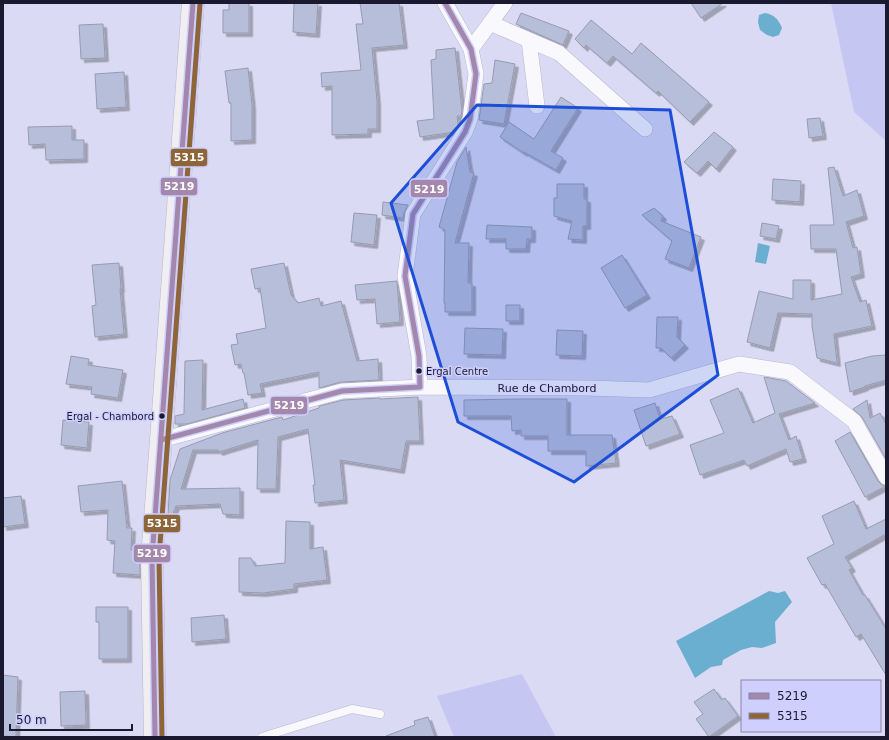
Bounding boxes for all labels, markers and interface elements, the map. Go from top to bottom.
line badge: 5315 [170,148,208,167]
text: 5315 [174,151,204,164]
line badge: 5219 [160,177,198,196]
line badge: 5219 [410,179,448,198]
text: 5219 [164,180,194,193]
text: 5219 [414,183,444,196]
marker: Ergal Centre [414,366,424,376]
place label: Ergal Centre [426,366,488,377]
street label: Rue de Chambord [498,382,596,395]
line badge: 5219 [270,396,308,415]
text: 5219 [274,399,304,412]
place label: Ergal - Chambord [67,411,154,422]
marker: Ergal - Chambord [157,411,167,421]
line badge: 5315 [143,514,181,533]
text: 5315 [147,517,177,530]
line badge: 5219 [133,544,171,563]
text: 5219 [137,547,167,560]
legend [741,680,881,732]
text: 5219 [777,689,808,703]
scale bar [10,706,132,732]
text: 5315 [777,709,808,723]
text: 50 m [16,713,47,727]

